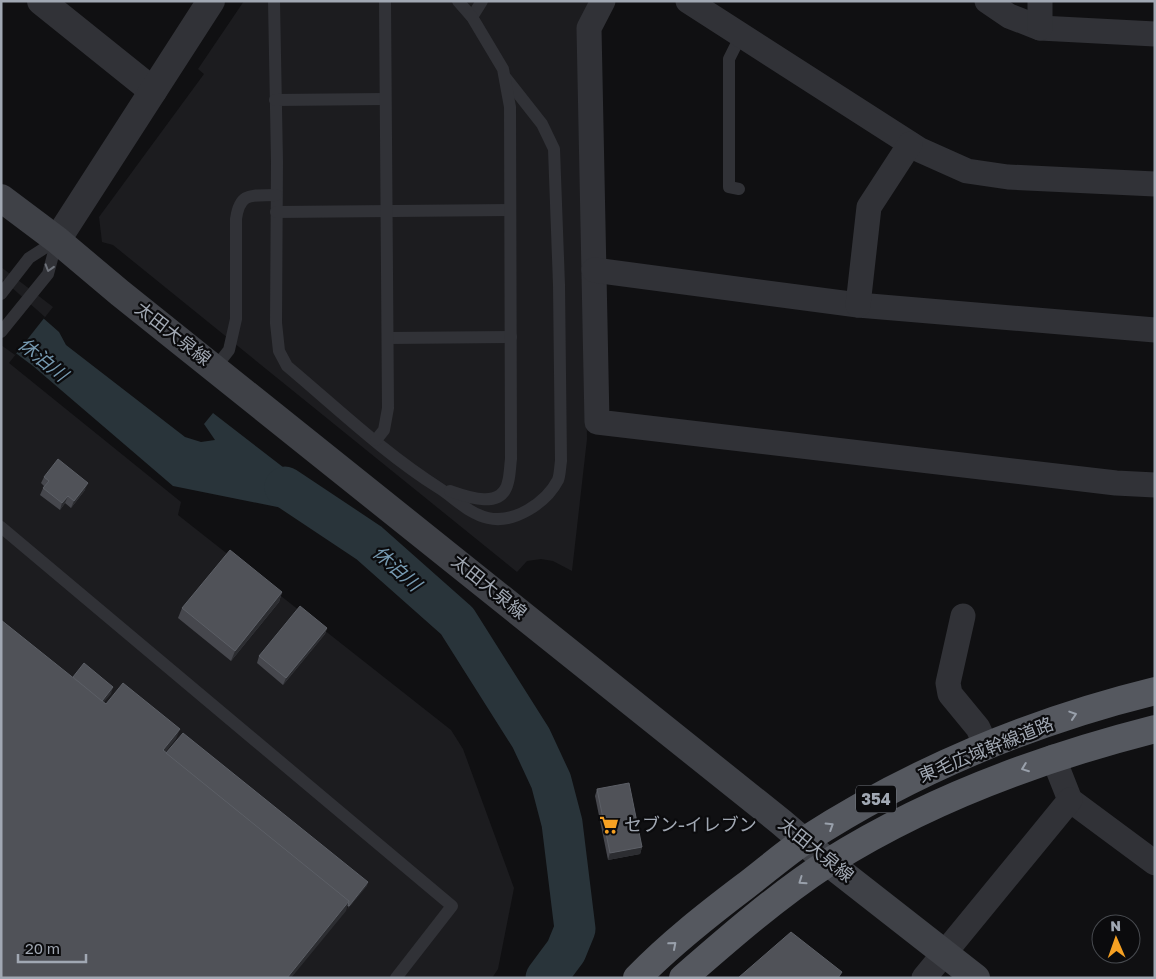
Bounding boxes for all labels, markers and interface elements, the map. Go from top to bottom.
one-way arrow [45,263,55,271]
street label: 太田大泉線 [131,297,216,370]
water label: 休泊川 [14,332,74,387]
water label: 休泊川 [368,540,428,597]
street label: 太田大泉線 [448,549,532,623]
one-way arrow [1068,711,1077,721]
street label: 東毛広域幹線道路 [915,712,1057,786]
one-way arrow [1021,762,1029,772]
road number: 354 [856,786,896,812]
street label: 太田大泉線 [775,812,859,886]
place label: セブン-イレブン [624,813,757,835]
supermarket icon: セブン-イレブン [598,814,620,836]
one-way arrow [825,822,834,832]
one-way arrow [799,875,808,884]
north arrow [1091,914,1141,964]
text: N [1110,917,1121,934]
scale bar [18,932,85,964]
text: 20 m [25,939,60,957]
one-way arrow [667,942,676,951]

